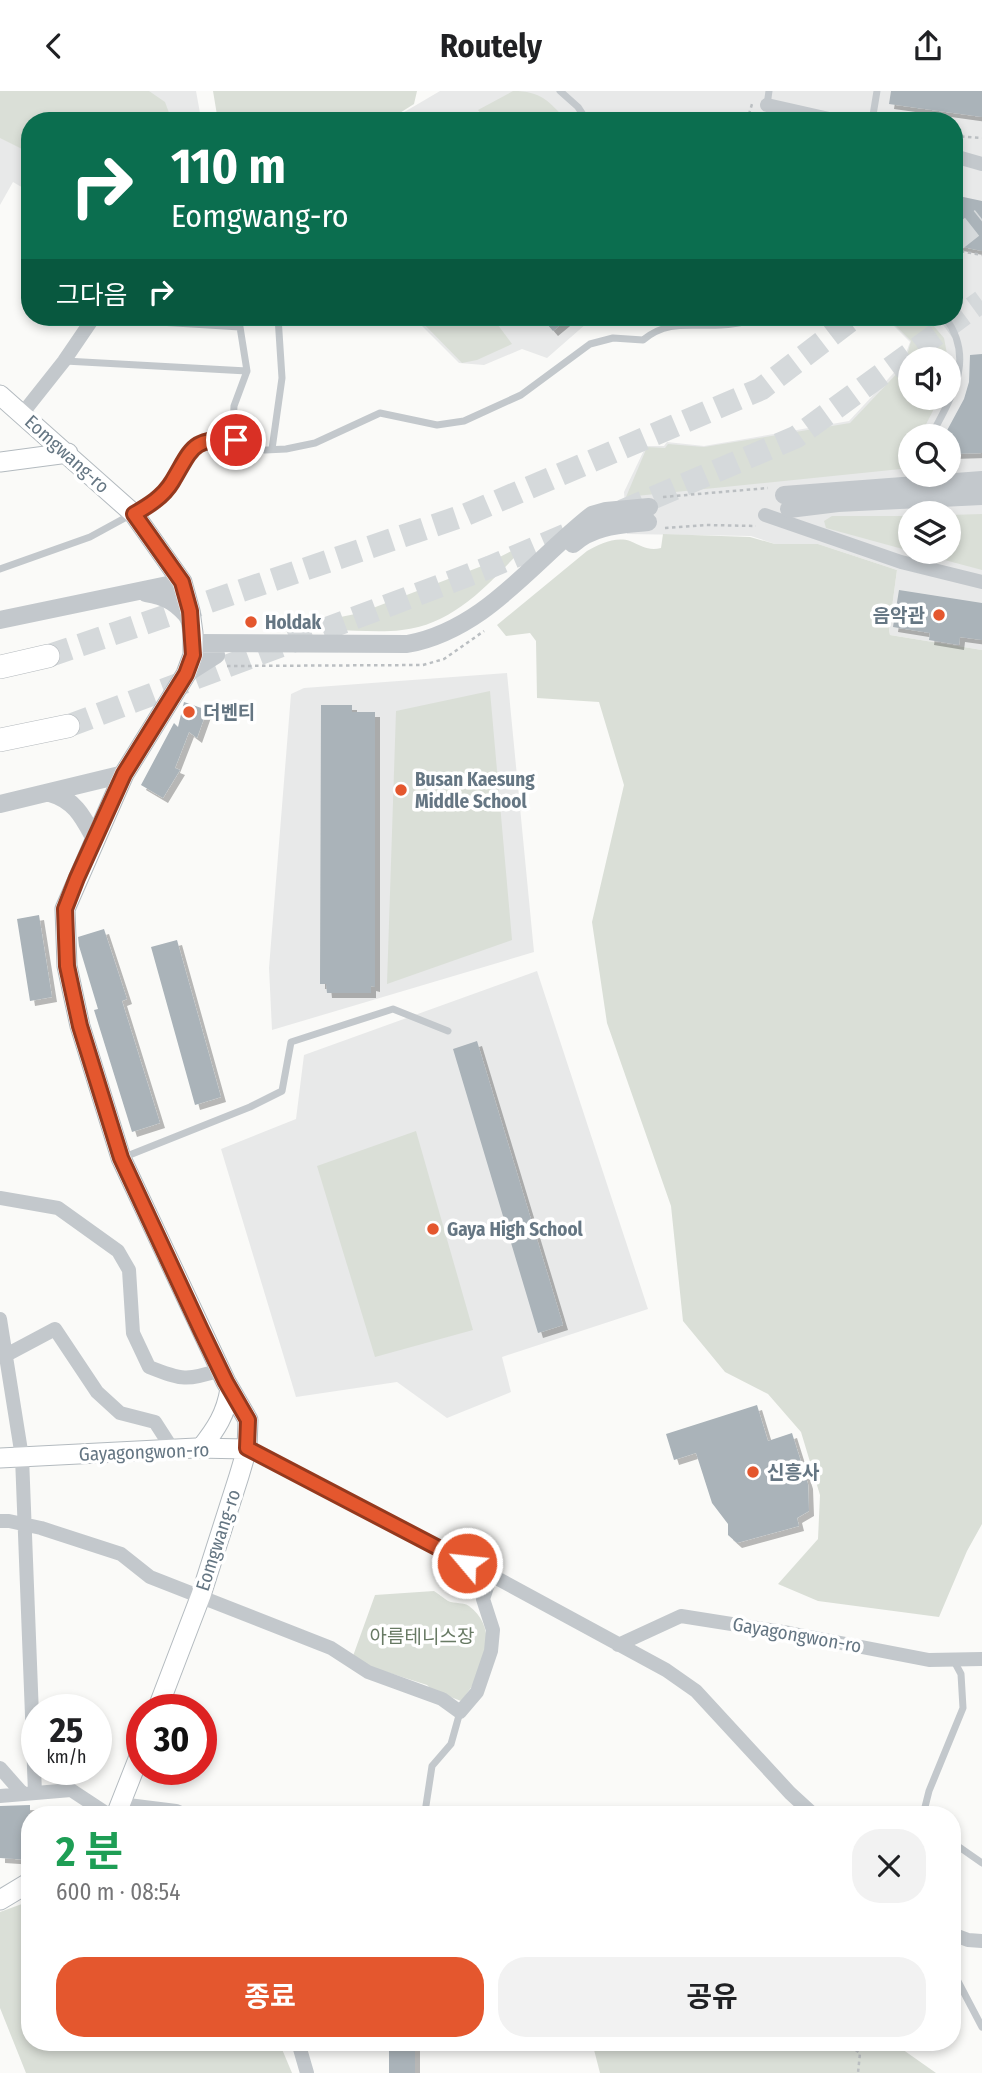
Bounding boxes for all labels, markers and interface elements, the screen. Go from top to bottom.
icon: back [35,27,73,65]
text: Routely [440,27,542,65]
icon: share [909,27,947,65]
text: 110 m [171,137,286,196]
icon: right [56,140,147,231]
text: Eomgwang-ro [171,197,349,235]
icon: right [142,273,180,311]
text: 그다음 [56,280,128,311]
map controls [898,347,961,564]
button: sound [898,347,961,410]
street label: Eomgwang-ro [20,410,114,498]
pin [206,410,266,470]
icon: arrive [217,421,255,459]
button: search [898,424,961,487]
button: layers [898,501,961,564]
place label: 음악관 [873,604,926,627]
marker: 음악관 [931,607,947,623]
place label: Holdak [265,611,321,634]
marker: Holdak [243,614,259,630]
place label: 더벤티 [203,701,255,724]
marker: 더벤티 [181,704,197,720]
place label: Busan Kaesung Middle School [415,768,535,813]
marker: Busan Kaesung Middle School [393,782,409,798]
place label: Gaya High School [447,1218,584,1241]
marker: Gaya High School [425,1221,441,1237]
street label: Gayagongwon-ro [78,1438,210,1466]
place label: 신흥사 [767,1461,820,1484]
marker: 신흥사 [745,1464,761,1480]
street label: Eomgwang-ro [191,1486,245,1594]
position arrow [430,1526,504,1600]
street label: Gayagongwon-ro [731,1612,863,1658]
park label: 아름테니스장 [370,1625,474,1648]
speed limit sign: 30 [126,1694,217,1785]
text: 25 [50,1709,83,1751]
text: km/h [46,1746,87,1768]
text: 2 분 [56,1827,123,1877]
button: close [852,1829,926,1903]
text: 600 m · 08:54 [56,1878,180,1906]
button: 종료 [56,1957,484,2037]
button: 공유 [498,1957,926,2037]

